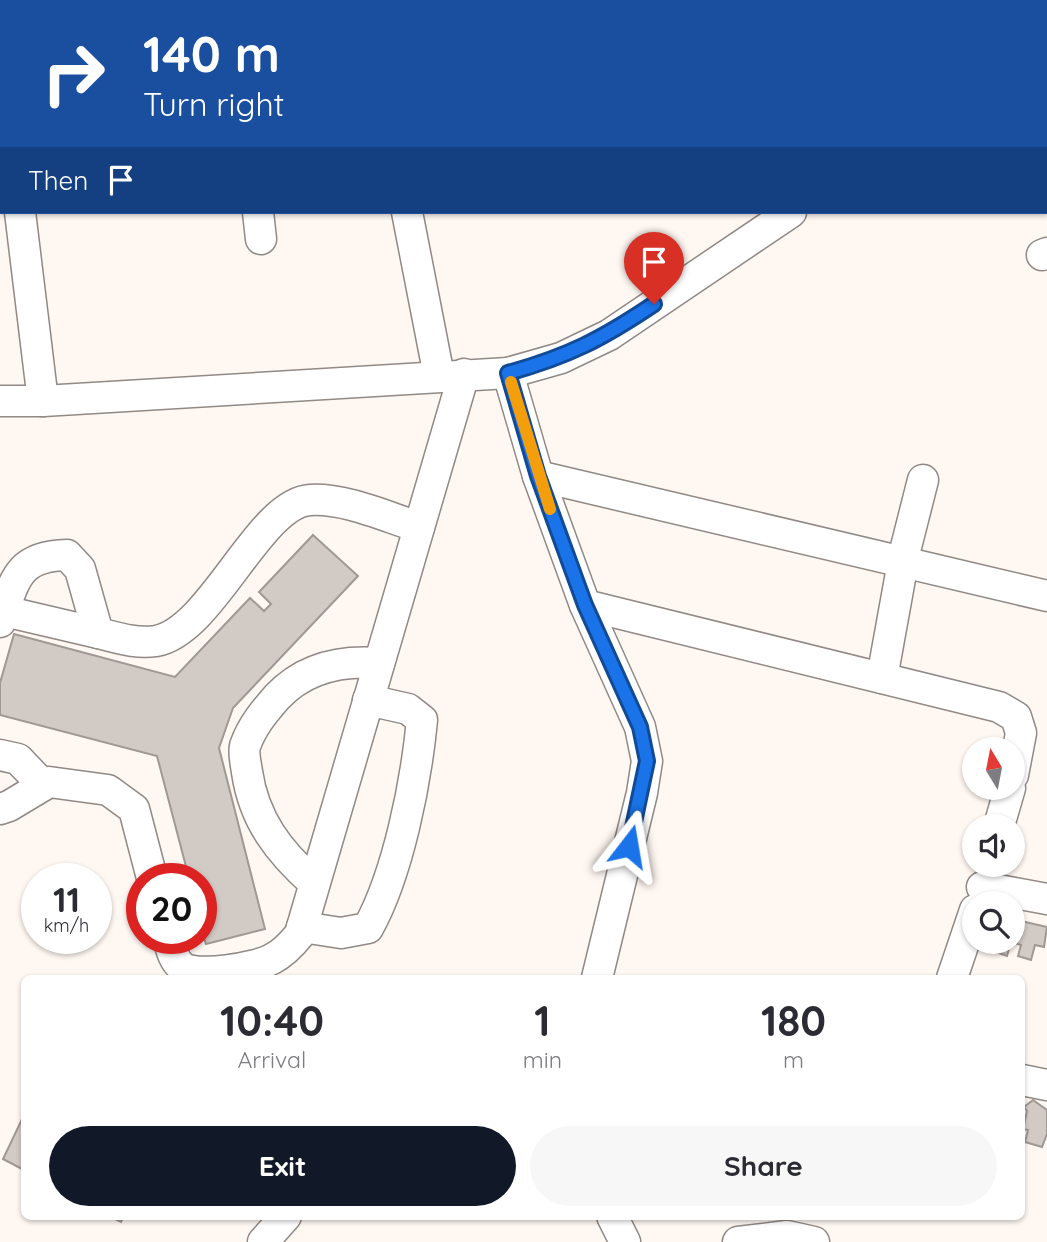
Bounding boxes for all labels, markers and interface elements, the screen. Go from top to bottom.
text: 140 m [143,23,280,84]
icon: right [28,28,119,119]
text: Turn right [143,84,284,124]
icon: arrive [102,161,140,199]
text: Then [28,164,88,197]
pin [624,232,684,304]
icon: arrive [635,243,673,281]
north arrow [962,737,1026,800]
map controls [962,737,1025,954]
position arrow [592,809,666,883]
button: sound [962,814,1025,877]
speed limit sign: 20 [126,863,217,954]
text: 11 [53,877,80,921]
button: search [962,891,1025,954]
text: km/h [44,914,89,937]
text: 10:40 [220,994,324,1047]
text: 1 [534,994,551,1047]
text: 180 [761,994,826,1047]
text: Arrival [237,1045,306,1074]
text: min [523,1045,562,1074]
text: m [783,1045,804,1074]
button: Exit [49,1126,516,1206]
button: Share [530,1126,997,1206]

